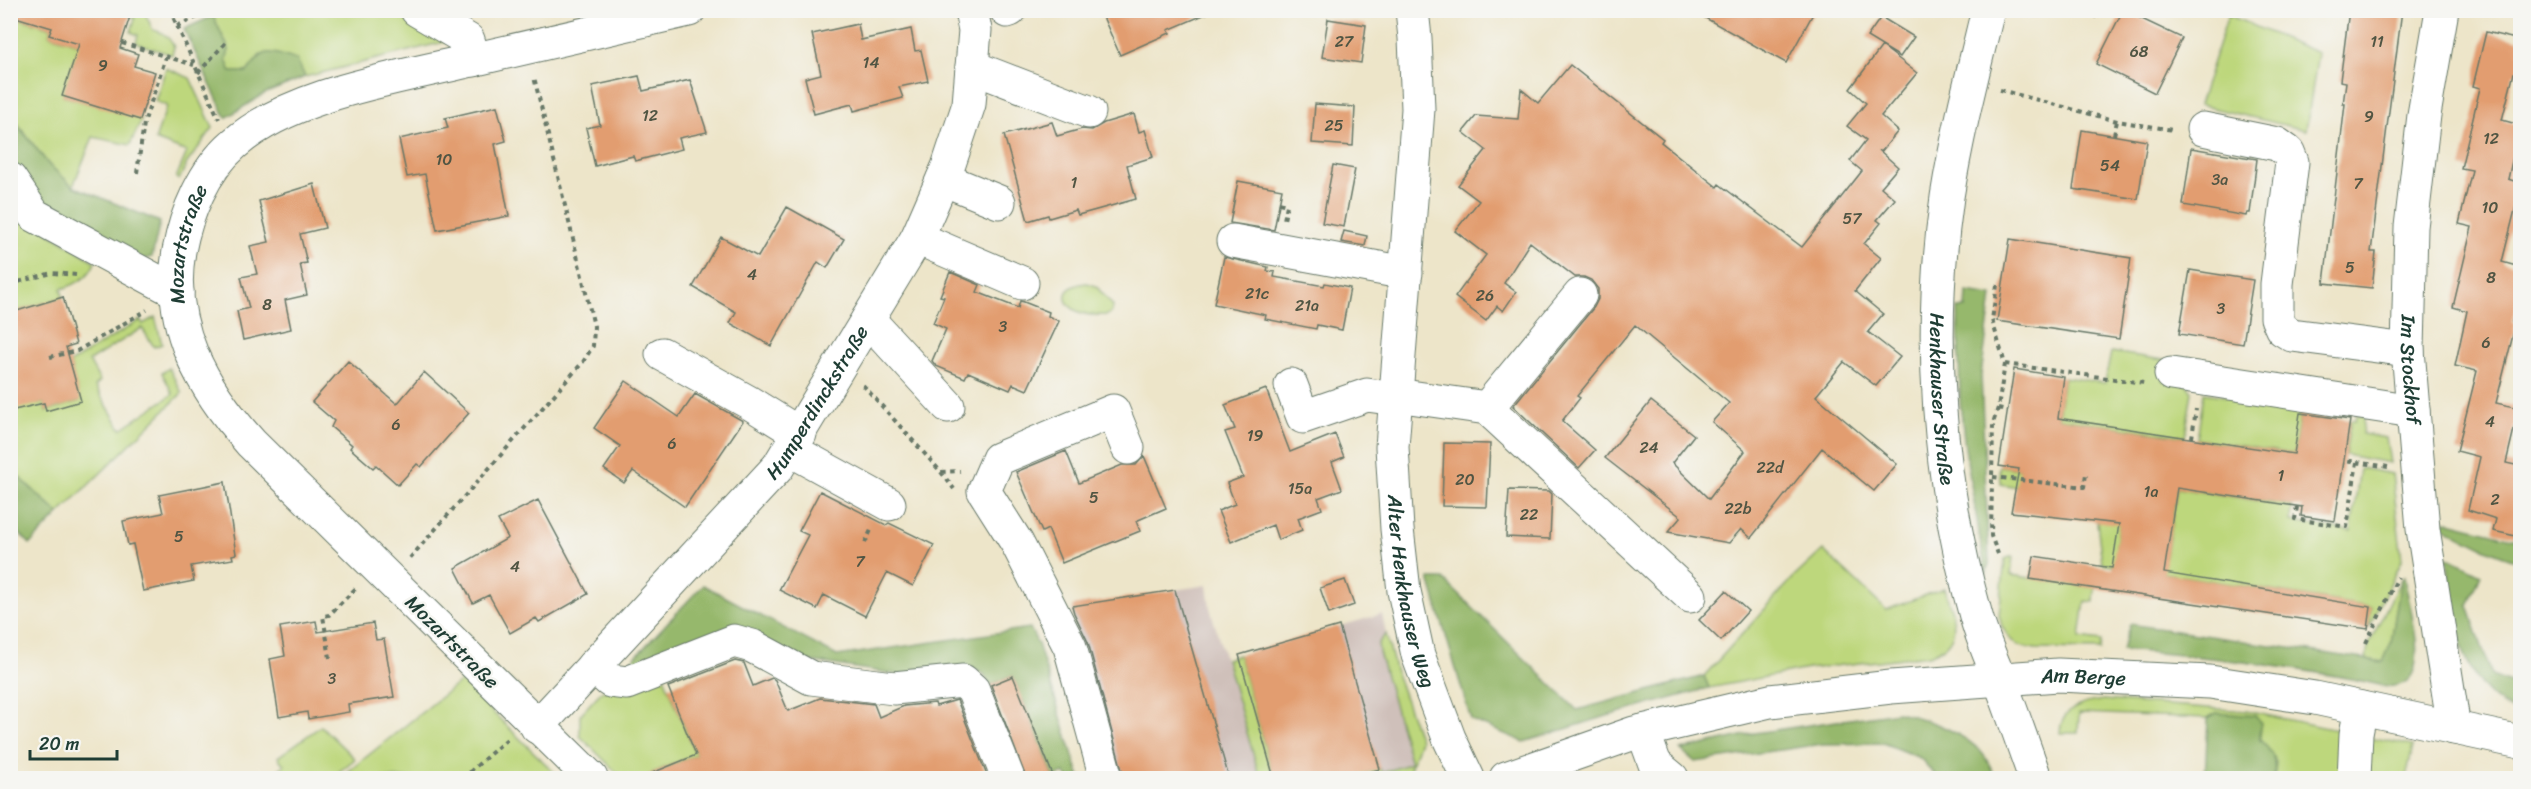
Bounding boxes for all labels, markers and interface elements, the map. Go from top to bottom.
house number: 27 [1335,27,1354,56]
house number: 11 [2370,27,2384,56]
house number: 68 [2130,37,2149,66]
house number: 14 [863,48,879,77]
house number: 9 [98,51,108,80]
house number: 12 [642,101,658,130]
house number: 9 [2364,102,2374,131]
house number: 25 [1324,111,1344,140]
house number: 12 [2483,124,2499,153]
house number: 10 [436,145,452,174]
house number: 54 [2100,151,2120,180]
house number: 3a [2212,165,2228,194]
house number: 1 [1071,168,1078,197]
house number: 7 [2353,169,2363,198]
street label: Mozartstraße [159,178,217,306]
house number: 10 [2482,193,2498,222]
house number: 57 [1843,204,1862,233]
house number: 5 [2345,253,2355,282]
house number: 4 [747,260,757,289]
house number: 8 [2486,263,2496,292]
house number: 21c [1245,279,1269,308]
house number: 26 [1476,281,1494,310]
house number: 8 [262,290,272,319]
house number: 21a [1295,291,1319,320]
house number: 3 [2217,294,2226,323]
house number: 3 [999,312,1008,341]
street label: Henkhauser Straße [1920,313,1965,488]
street label: Im Stockhof [2390,313,2432,428]
street label: Humperdinckstraße [757,318,878,488]
house number: 6 [2481,328,2491,357]
house number: 4 [2485,407,2495,436]
house number: 6 [391,410,401,439]
house number: 19 [1247,421,1264,450]
house number: 6 [667,429,677,458]
house number: 24 [1639,433,1659,462]
house number: 22d [1757,453,1785,482]
house number: 1 [2278,461,2285,490]
house number: 20 [1455,465,1475,494]
house number: 15a [1288,474,1312,503]
house number: 1a [2144,477,2158,506]
house number: 5 [1089,483,1099,512]
house number: 2 [2490,485,2500,514]
street label: Alter Henkhauser Weg [1377,492,1446,693]
house number: 22b [1724,494,1752,523]
house number: 22 [1520,500,1538,529]
house number: 5 [174,522,184,551]
house number: 7 [855,547,865,576]
house number: 4 [510,552,520,581]
street label: Mozartstraße [396,586,508,698]
street label: Am Berge [2039,657,2127,696]
house number: 3 [328,664,337,693]
scale bar [30,723,117,761]
text: 20 m [39,728,79,760]

